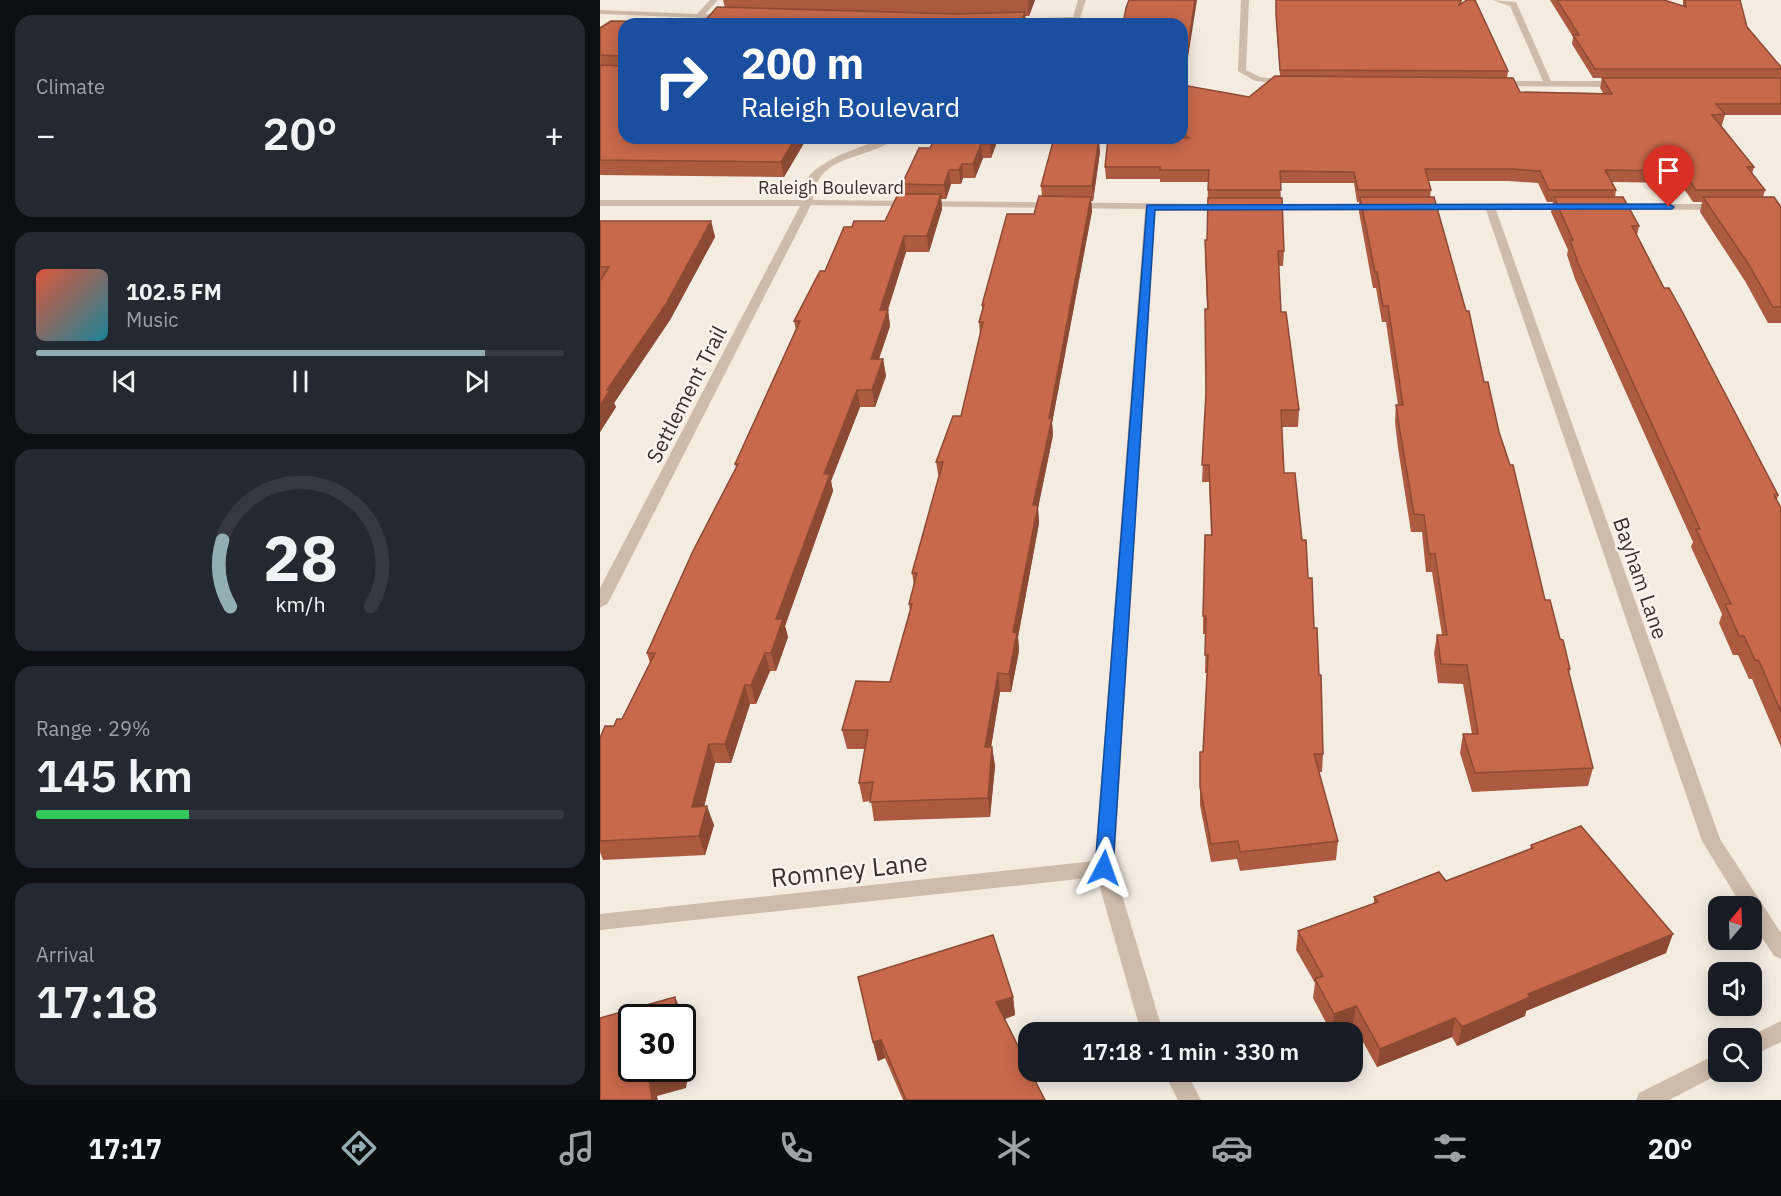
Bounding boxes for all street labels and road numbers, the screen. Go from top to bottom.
street label: Raleigh Boulevard [758,176,904,199]
street label: Settlement Trail [639,320,733,467]
street label: Bayham Lane [1607,513,1675,643]
street label: Romney Lane [769,844,929,894]

